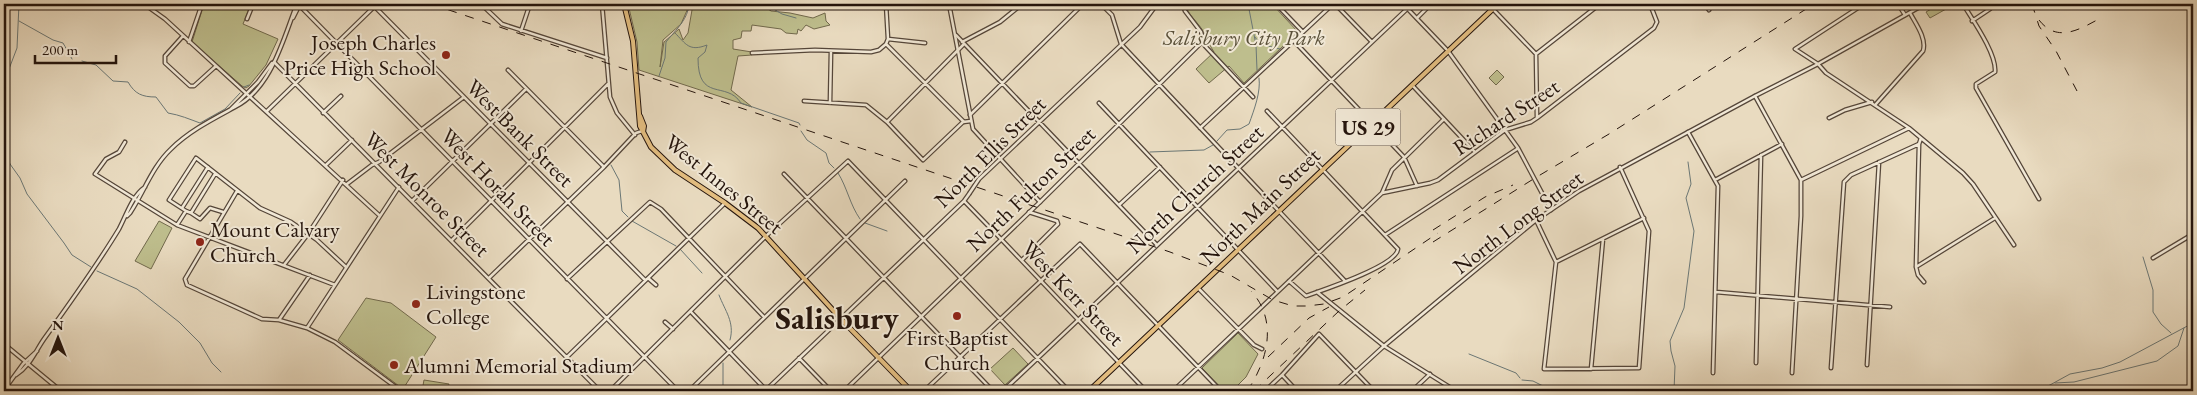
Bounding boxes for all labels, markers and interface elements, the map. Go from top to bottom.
park label: Salisbury City Park [1162,23,1325,52]
place label: Joseph Charles Price High School [284,28,436,82]
scale bar [35,32,116,64]
text: 200 m [42,40,79,59]
marker: Joseph Charles Price High School [440,49,452,61]
street label: Richard Street [1447,72,1565,162]
street label: West Bank Street [460,73,580,193]
street label: North Ellis Street [928,90,1052,214]
road number: US 29 [1336,108,1400,146]
street label: North Church Street [1120,118,1270,260]
street label: North Fulton Street [960,120,1102,258]
street label: West Horah Street [434,122,562,252]
street label: West Monroe Street [358,125,496,263]
street label: West Innes Street [659,127,789,241]
street label: North Main Street [1194,141,1326,271]
street label: North Long Street [1447,163,1589,281]
place label: Mount Calvary Church [210,215,340,269]
street label: West Kerr Street [1015,234,1131,352]
marker: Mount Calvary Church [194,236,206,248]
place label: Livingstone College [426,277,526,331]
district label: Salisbury [775,297,899,339]
marker: Livingstone College [410,298,422,310]
marker: First Baptist Church [951,310,963,322]
north arrow [32,312,82,362]
text: N [52,316,64,334]
place label: First Baptist Church [906,323,1008,377]
place label: Alumni Memorial Stadium [403,351,633,380]
marker: Alumni Memorial Stadium [388,359,400,371]

